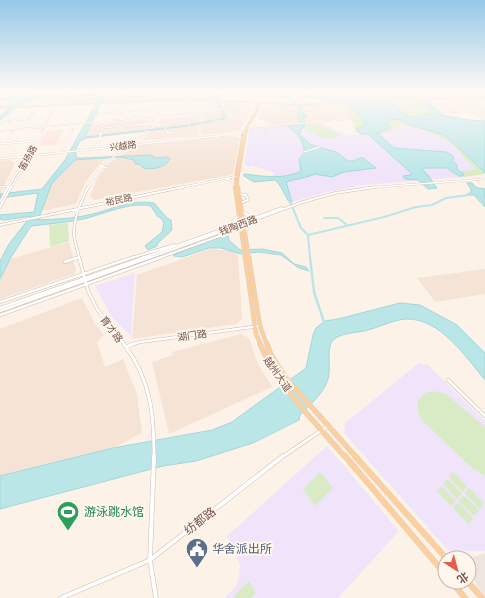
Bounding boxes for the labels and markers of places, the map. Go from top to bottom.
sports icon: 游泳跳水馆 [55,499,81,532]
place label: 游泳跳水馆 [84,505,144,519]
public building icon: 华舍派出所 [184,536,210,569]
place label: 华舍派出所 [212,542,272,556]

